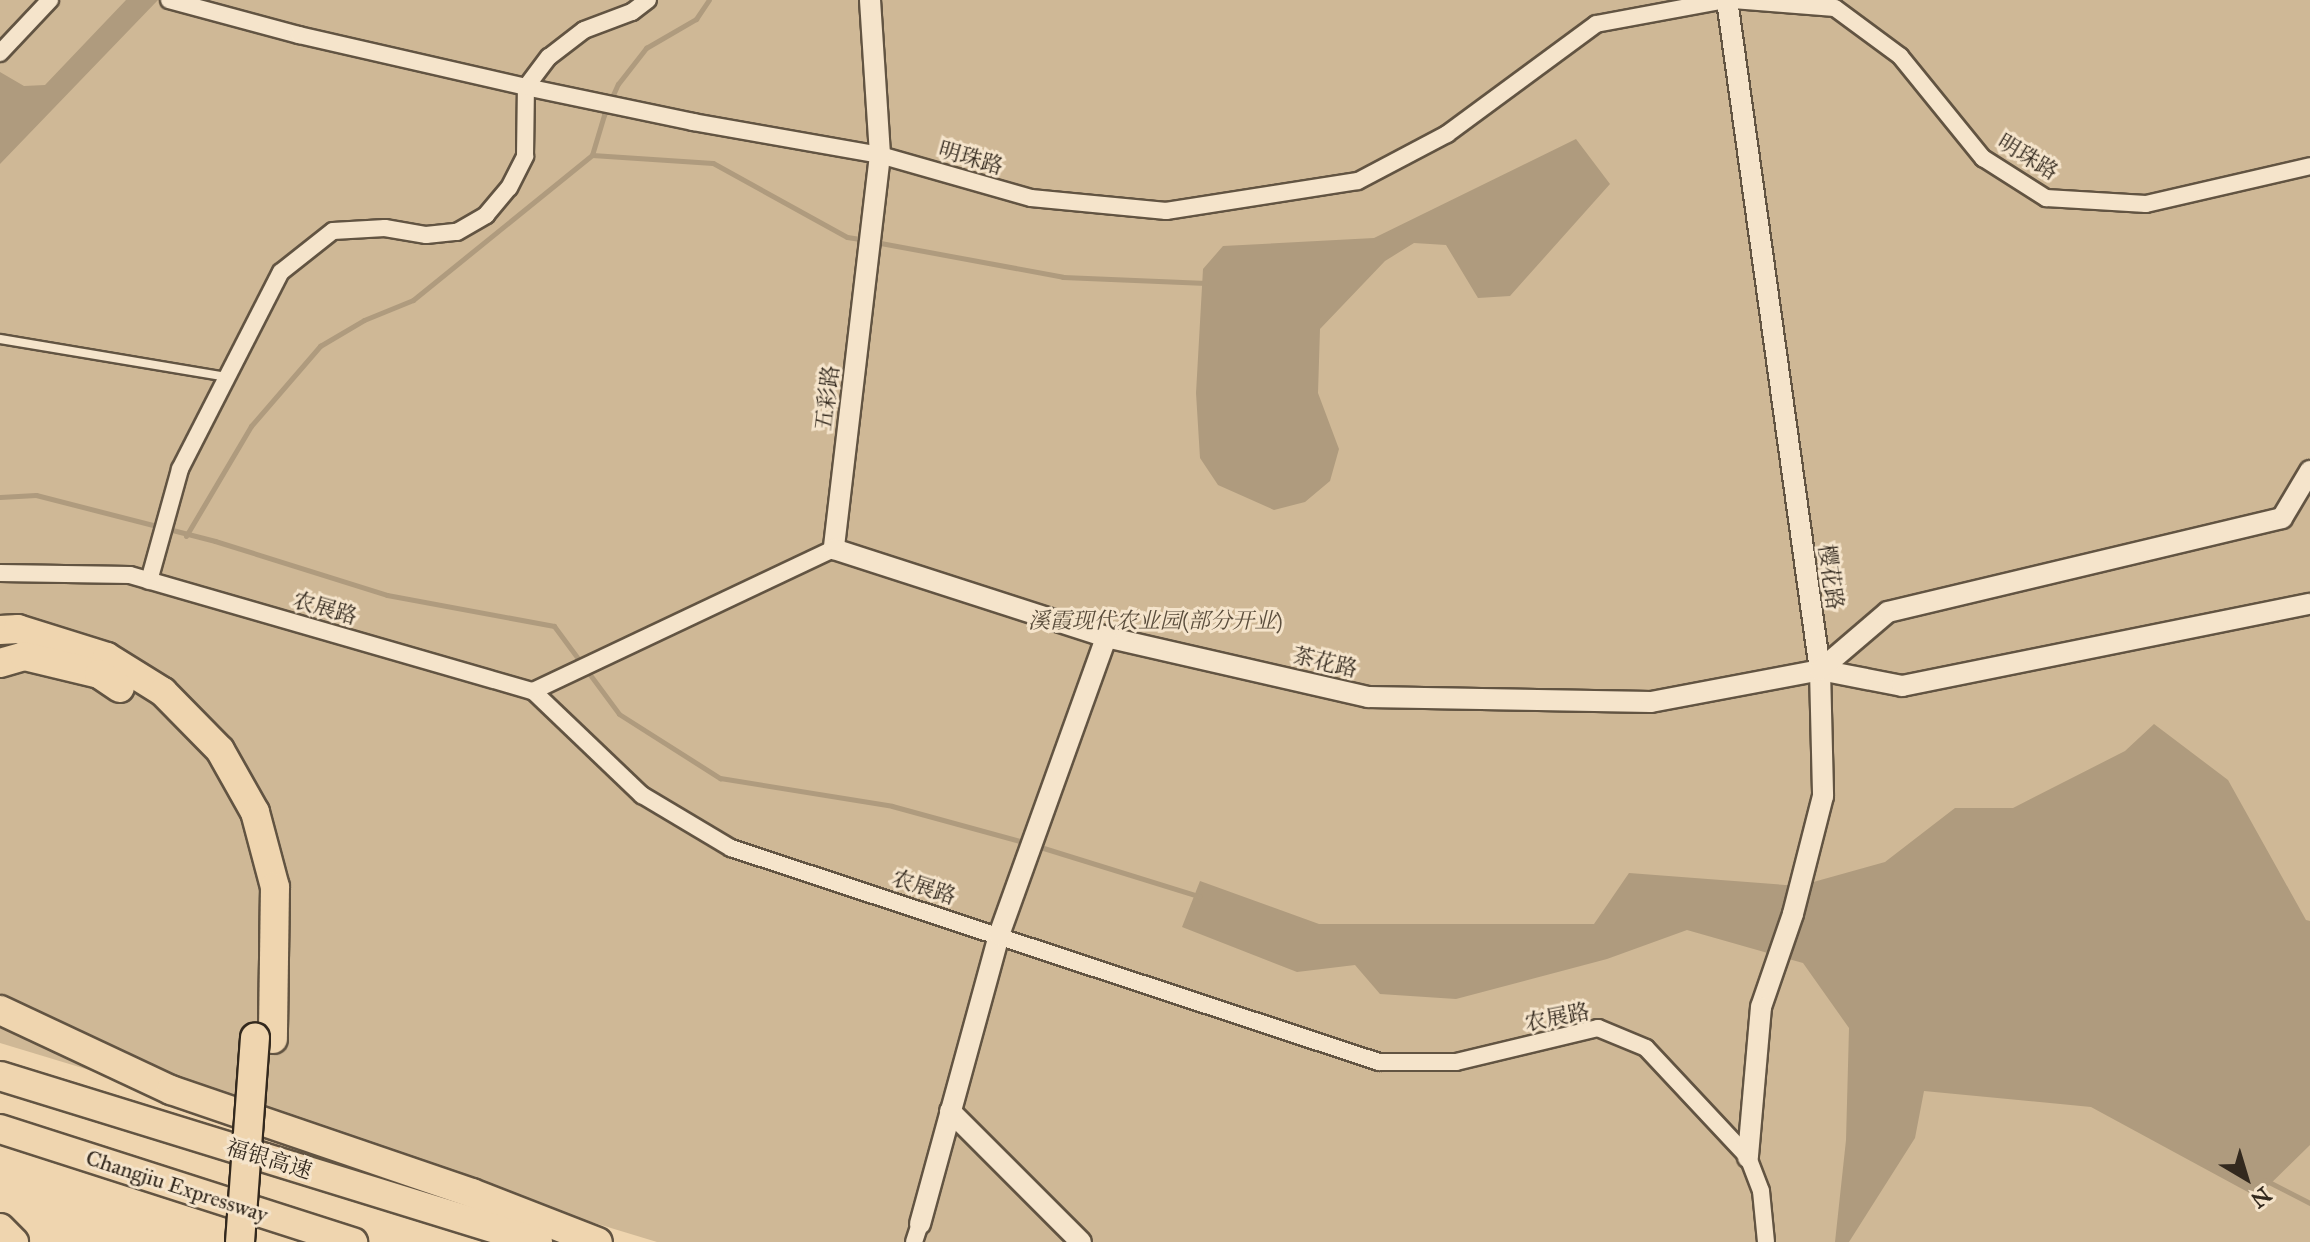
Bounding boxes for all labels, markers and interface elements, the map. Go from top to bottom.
street label: 明珠路 [1993,129,2063,185]
street label: 明珠路 [936,136,1006,180]
street label: 五彩路 [810,364,844,432]
street label: 樱花路 [1813,542,1849,612]
street label: 农展路 [290,586,360,630]
park label: 溪霞现代农业园(部分开业) [1028,608,1282,634]
street label: 茶花路 [1290,642,1360,682]
street label: 农展路 [889,864,959,910]
street label: 农展路 [1522,998,1592,1036]
street label: 福银高速 [223,1134,315,1184]
north arrow [2206,1138,2286,1218]
street label: Changjiu Expressway [83,1144,271,1228]
text: N [2245,1181,2277,1214]

